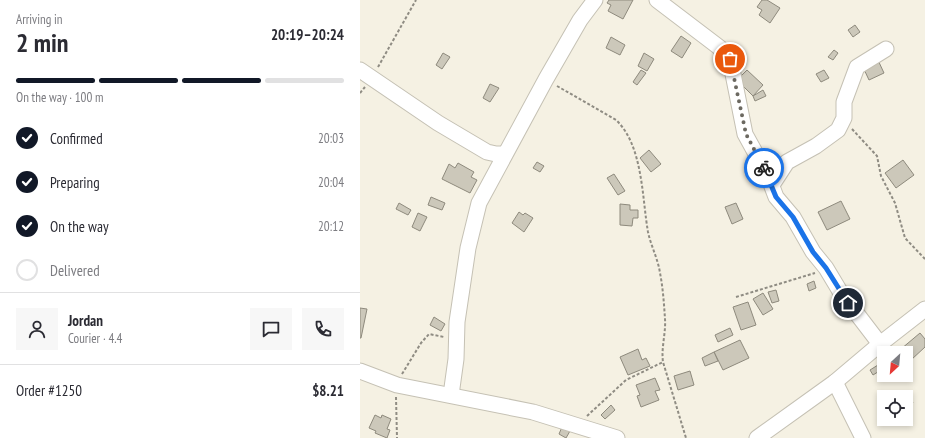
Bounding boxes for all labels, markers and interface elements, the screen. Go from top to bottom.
text: Arriving in [16,11,63,28]
text: 20:19–20:24 [271,25,344,44]
text: 2 min [16,26,69,59]
pin [713,42,747,76]
icon: bag [719,48,741,70]
text: On the way · 100 m [16,89,103,106]
icon: check [16,127,38,149]
text: Confirmed [50,129,103,148]
text: 20:03 [318,130,344,147]
courier [744,148,784,188]
icon: bike [753,157,775,179]
icon: check [16,171,38,193]
text: Preparing [50,173,100,192]
text: 20:04 [318,174,344,191]
icon: check [16,215,38,237]
text: On the way [50,217,109,236]
text: 20:12 [318,218,344,235]
text: Delivered [50,261,100,280]
pin [831,286,865,320]
icon: home [837,292,859,314]
button: person [16,308,58,350]
button: chat [250,308,292,350]
button: phone [302,308,344,350]
text: Jordan [68,311,103,330]
text: Courier · 4.4 [68,330,122,347]
north arrow [877,346,913,382]
map controls [877,346,913,426]
text: Order #1250 [16,381,82,400]
text: $8.21 [312,381,344,400]
button: locate [877,390,913,426]

